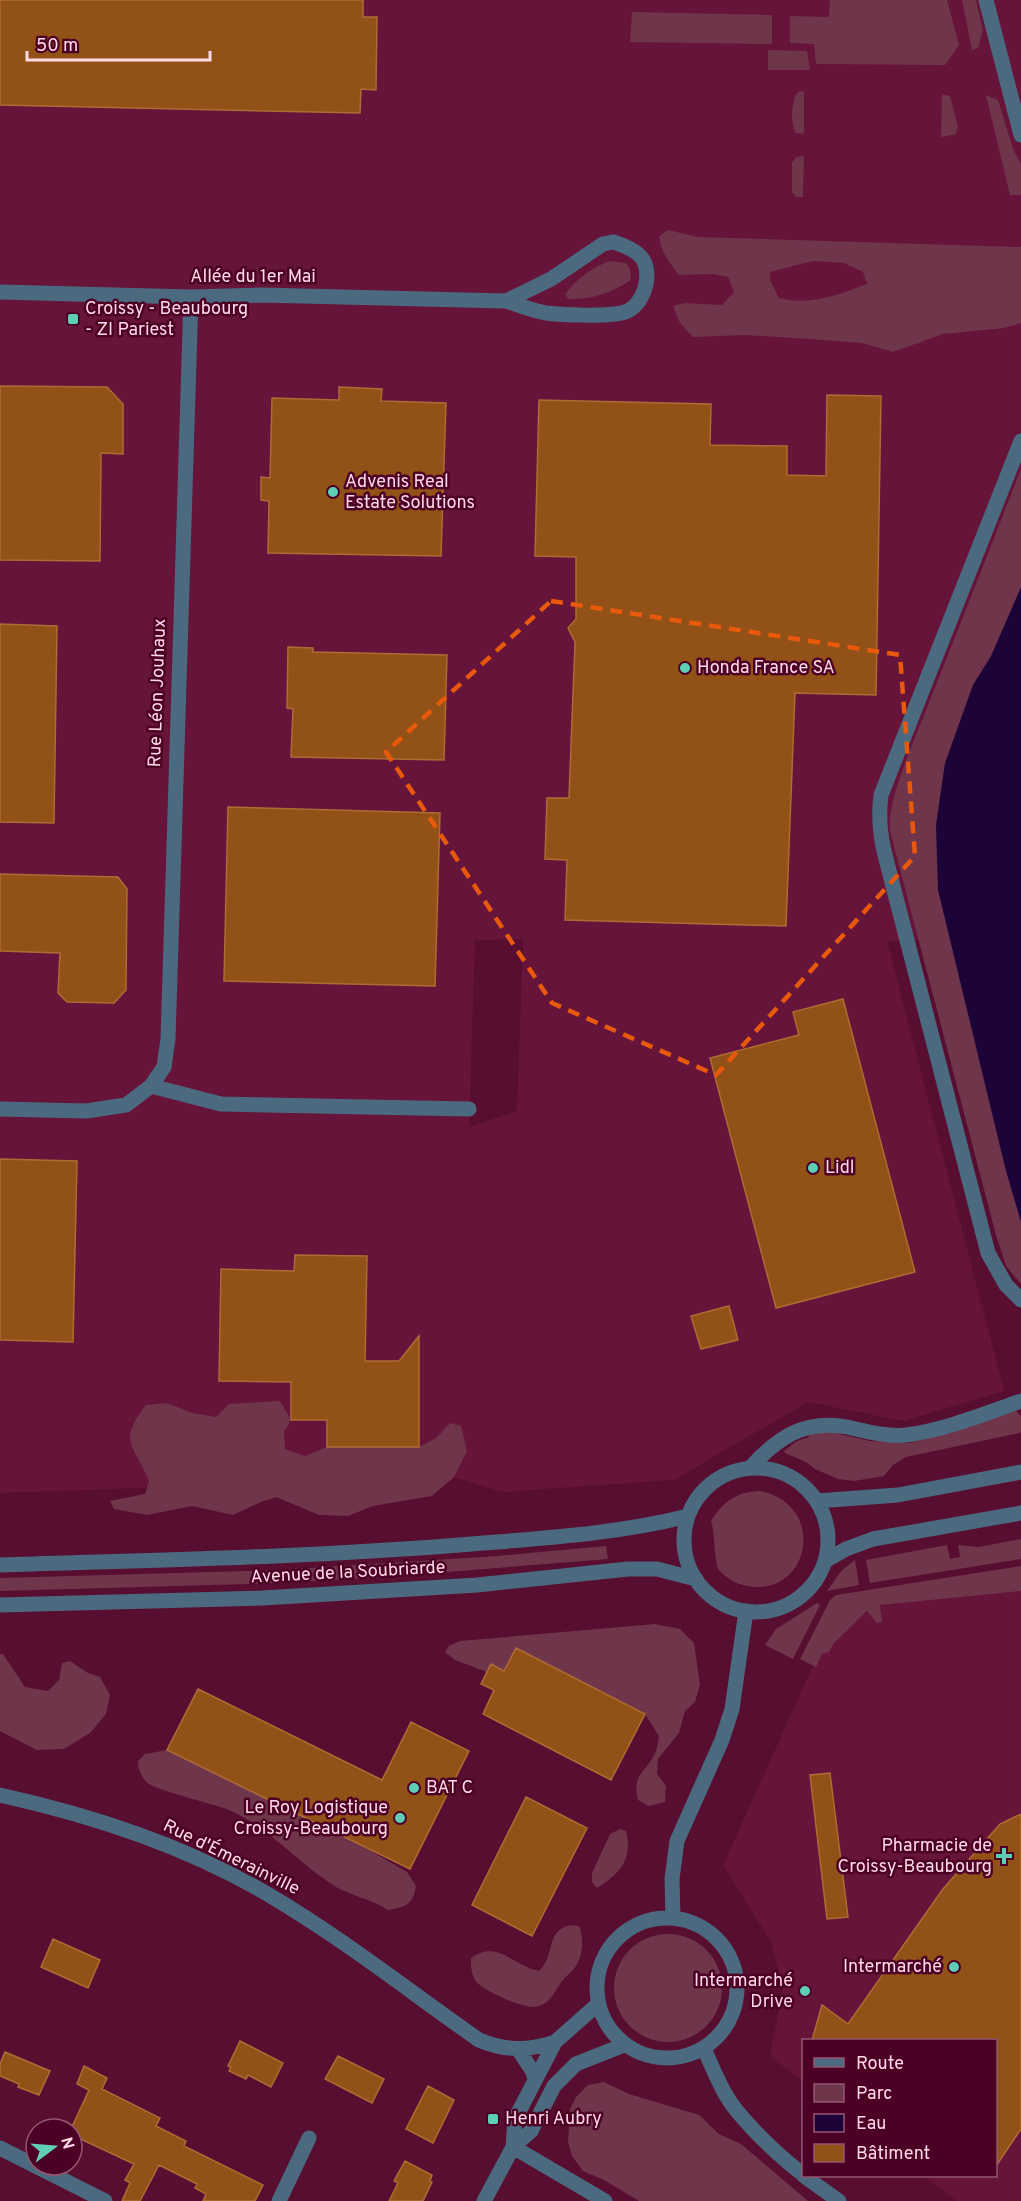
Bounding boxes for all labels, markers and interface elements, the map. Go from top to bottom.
scale bar [27,24,210,62]
text: 50 m [36,35,78,58]
street label: Allée du 1er Mai [190,266,316,289]
place label: Croissy - Beaubourg - ZI Pariest [85,298,248,342]
marker: Croissy - Beaubourg - ZI Pariest [66,312,80,326]
place label: Advenis Real Estate Solutions [345,471,475,515]
marker: Advenis Real Estate Solutions [326,485,340,499]
street label: Rue Léon Jouhaux [144,618,172,768]
place label: Honda France SA [697,657,835,680]
marker: Honda France SA [678,661,692,675]
place label: Lidl [825,1157,854,1180]
marker: Lidl [806,1161,820,1175]
street label: Avenue de la Soubriarde [250,1556,446,1590]
place label: BAT C [426,1777,473,1800]
marker: BAT C [407,1781,421,1795]
place label: Le Roy Logistique Croissy-Beaubourg [234,1797,388,1841]
marker: Le Roy Logistique Croissy-Beaubourg [393,1811,407,1825]
street label: Rue d'Émerainville [159,1813,304,1901]
place label: Pharmacie de Croissy-Beaubourg [838,1835,992,1879]
marker: Pharmacie de Croissy-Beaubourg [997,1849,1011,1863]
place label: Intermarché [843,1956,942,1979]
marker: Intermarché [947,1960,961,1974]
place label: Intermarché Drive [694,1970,793,2014]
marker: Intermarché Drive [798,1984,812,1998]
legend [802,2039,997,2177]
text: Route [856,2053,904,2076]
text: Parc [856,2083,892,2106]
place label: Henri Aubry [505,2108,602,2131]
marker: Henri Aubry [486,2112,500,2126]
text: Eau [856,2113,886,2136]
north arrow [24,2117,84,2177]
text: N [55,2135,78,2152]
text: Bâtiment [856,2143,930,2166]

